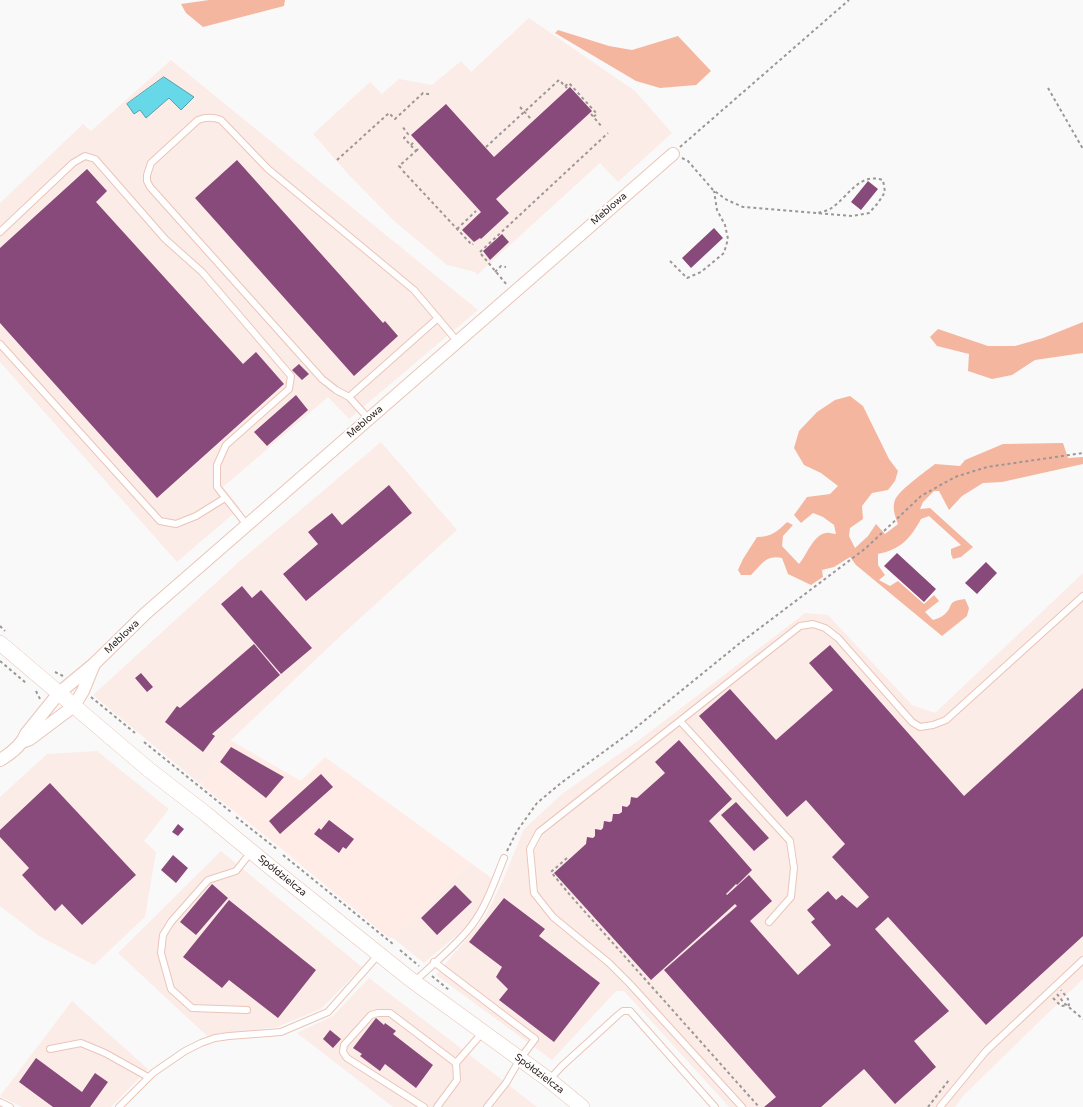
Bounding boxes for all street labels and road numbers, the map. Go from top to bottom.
street label: Meblowa [589,190,629,228]
street label: Meblowa [345,403,385,441]
street label: Meblowa [102,618,142,656]
street label: Spółdzielcza [255,853,309,899]
street label: Spółdzielcza [512,1051,566,1097]

